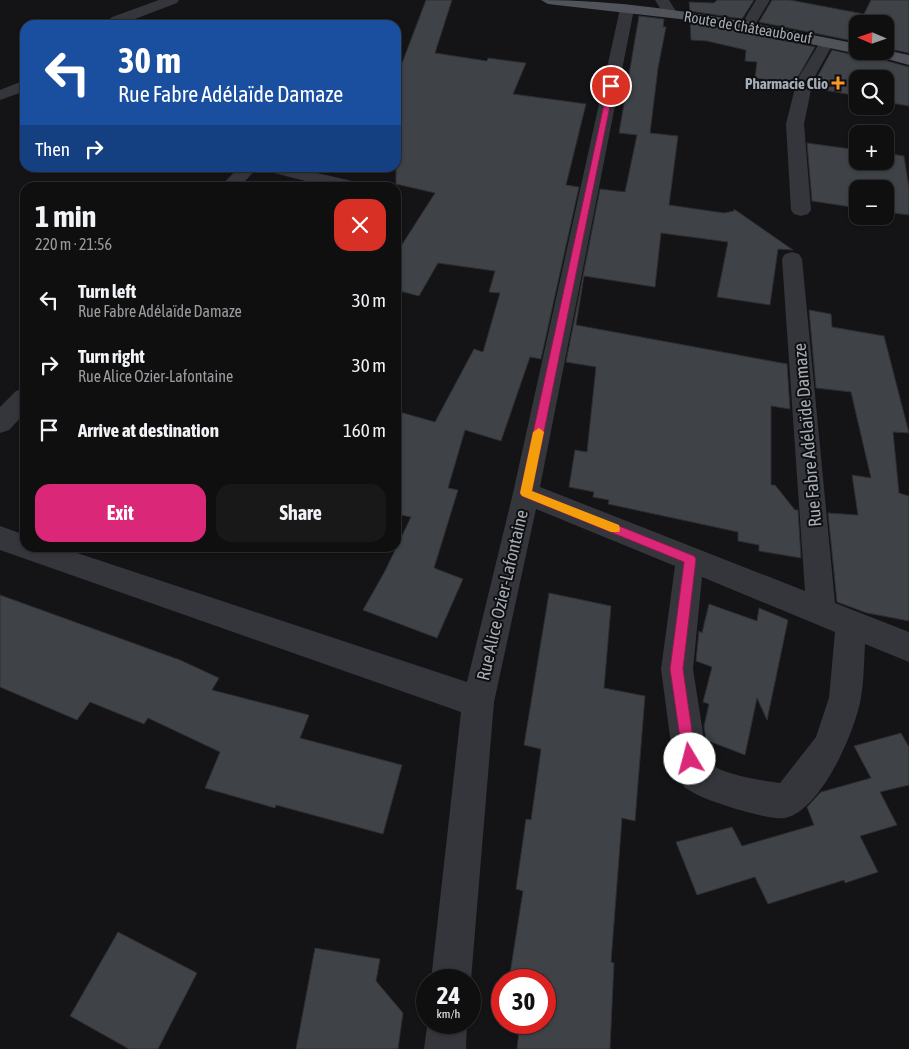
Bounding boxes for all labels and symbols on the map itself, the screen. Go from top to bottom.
street label: Route de Châteauboeuf [683,7,813,47]
north arrow [849,15,894,60]
pin [590,65,632,107]
place label: Pharmacie Clio [745,75,828,92]
marker: Pharmacie Clio [832,77,844,89]
street label: Rue Fabre Adélaïde Damaze [789,342,825,528]
street label: Rue Alice Ozier-Lafontaine [472,508,532,682]
position arrow [663,732,715,784]
speed limit sign: 30 [491,969,556,1034]

